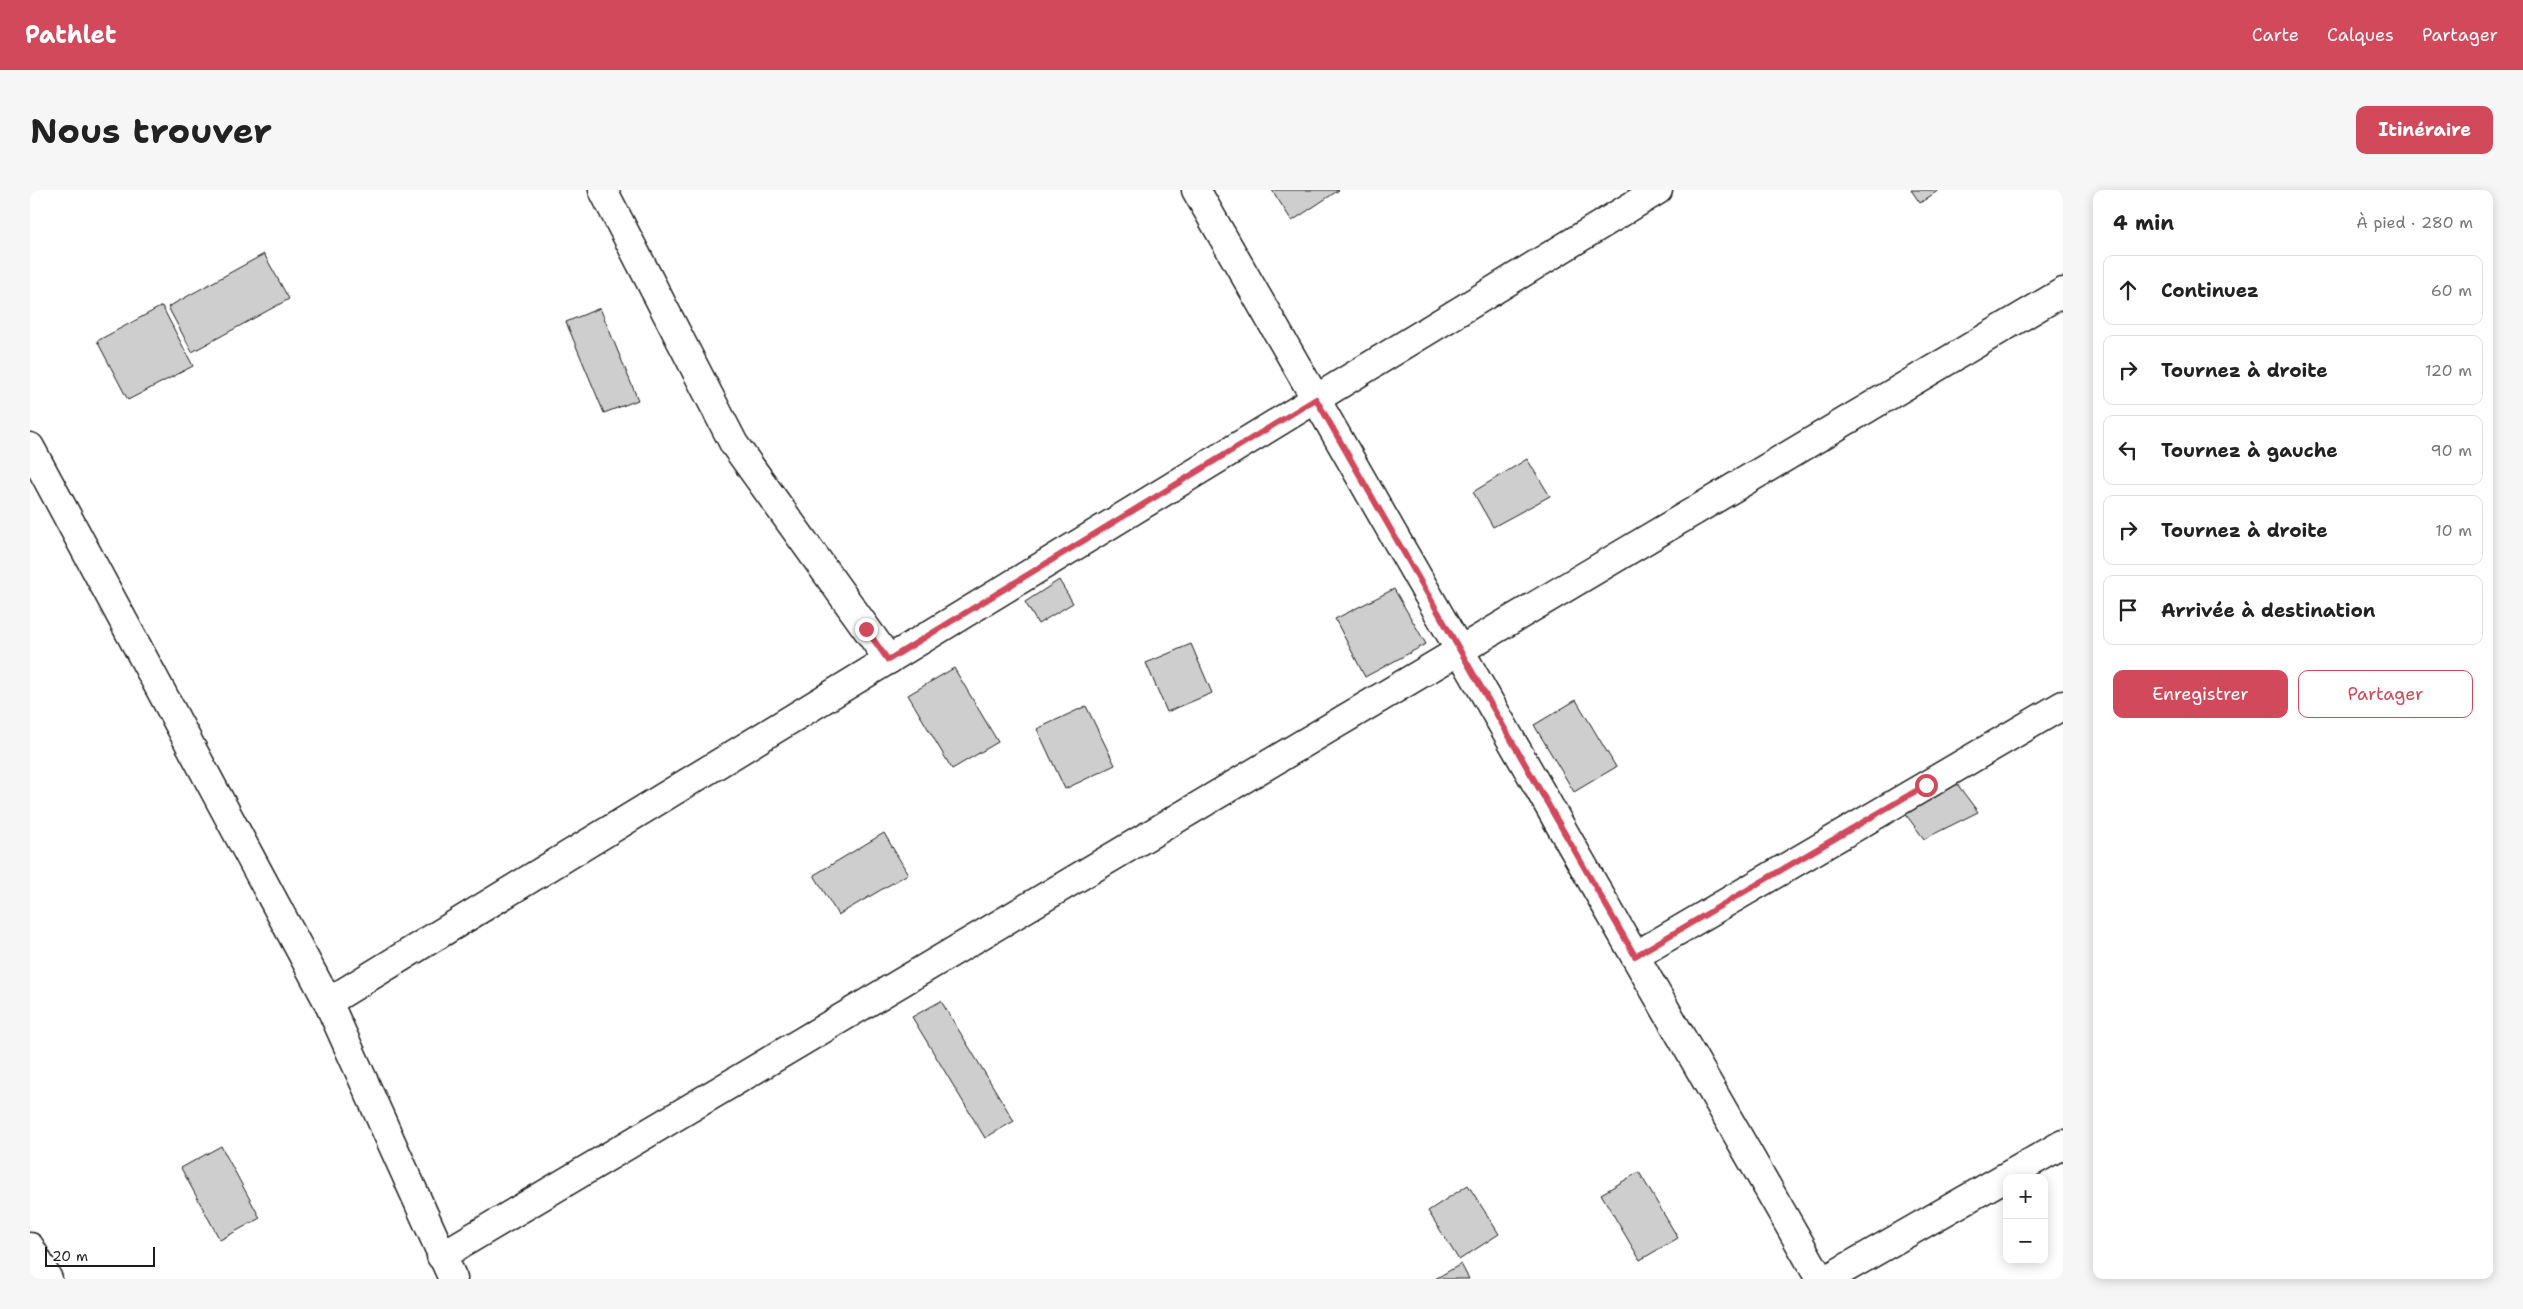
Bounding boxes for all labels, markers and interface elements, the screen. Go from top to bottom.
text: Pathlet [25,19,116,51]
text: Carte [2252,23,2299,47]
text: Calques [2327,23,2394,47]
text: Partager [2422,23,2498,47]
button: Itinéraire [2356,106,2493,154]
text: Nous trouver [30,107,272,154]
text: 4 min [2113,209,2174,237]
text: À pied · 280 m [2356,212,2473,233]
icon: ahead [2114,276,2142,304]
text: Continuez [2161,278,2259,303]
text: 60 m [2431,280,2472,301]
icon: right [2114,356,2142,384]
text: Tournez à droite [2161,358,2328,383]
text: 120 m [2425,360,2472,381]
icon: left [2114,436,2142,464]
text: Tournez à gauche [2161,438,2338,463]
text: 90 m [2431,440,2472,461]
icon: right [2114,516,2142,544]
text: Tournez à droite [2161,518,2328,543]
text: 10 m [2435,520,2472,541]
icon: arrive [2114,596,2142,624]
text: Arrivée à destination [2161,598,2375,623]
route end [855,618,878,641]
button: Enregistrer [2113,670,2288,718]
button: Partager [2298,670,2473,718]
route start [1915,774,1938,797]
map controls [2003,1174,2048,1264]
button: + [2003,1174,2048,1219]
button: − [2003,1219,2048,1264]
scale bar [45,1244,155,1267]
text: 20 m [52,1247,88,1265]

